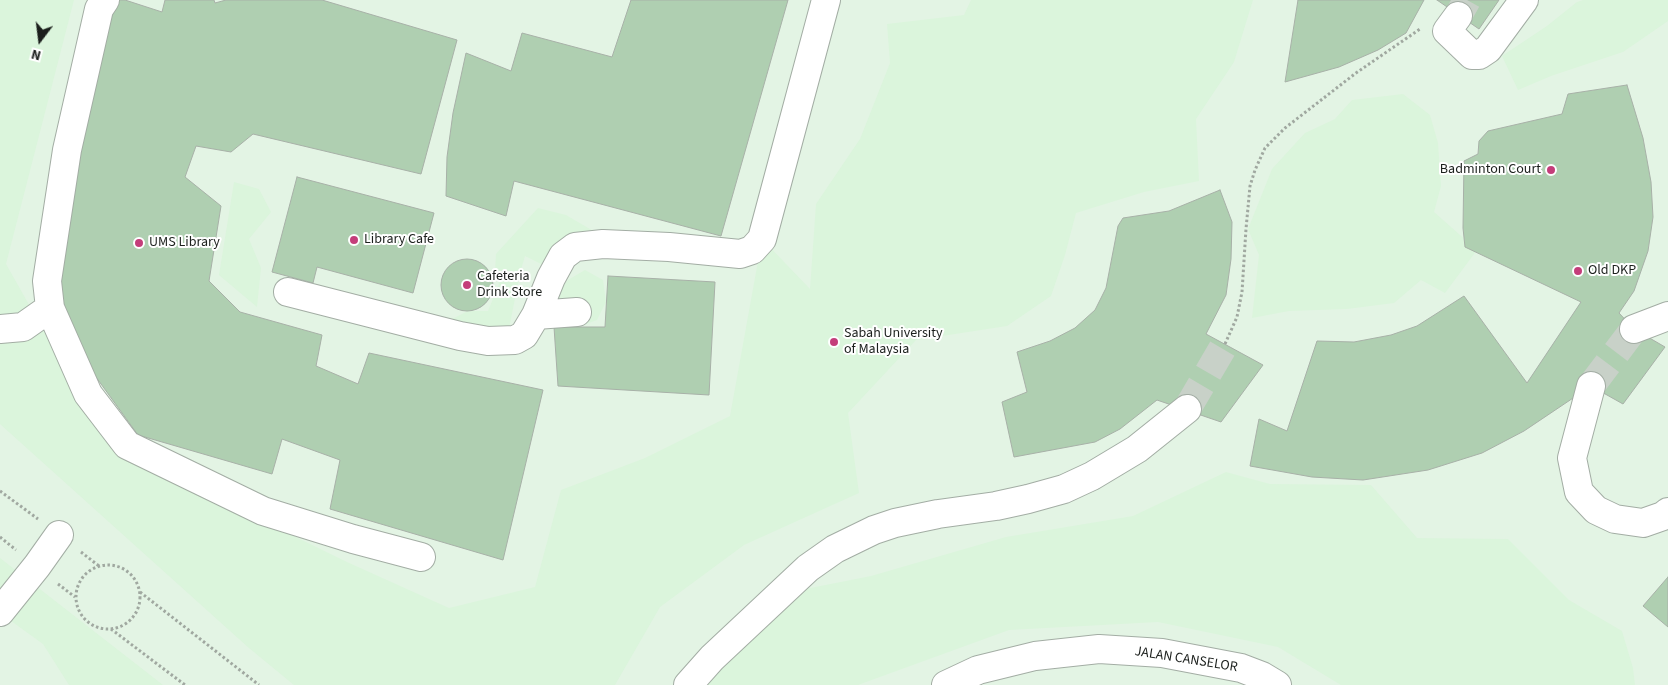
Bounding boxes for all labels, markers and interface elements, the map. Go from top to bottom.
north arrow [15,15,65,65]
text: N [29,44,43,65]
place label: Badminton Court [1440,162,1541,178]
marker: Badminton Court [1545,164,1557,176]
place label: Library Cafe [364,232,434,248]
marker: Library Cafe [348,234,360,246]
place label: UMS Library [149,235,220,251]
marker: UMS Library [133,237,145,249]
place label: Old DKP [1588,263,1636,279]
marker: Old DKP [1572,265,1584,277]
place label: Cafeteria Drink Store [477,269,542,302]
marker: Cafeteria Drink Store [461,279,473,291]
place label: Sabah University of Malaysia [844,326,943,358]
marker: Sabah University of Malaysia [828,336,840,348]
street label: JALAN CANSELOR [1133,644,1239,676]

